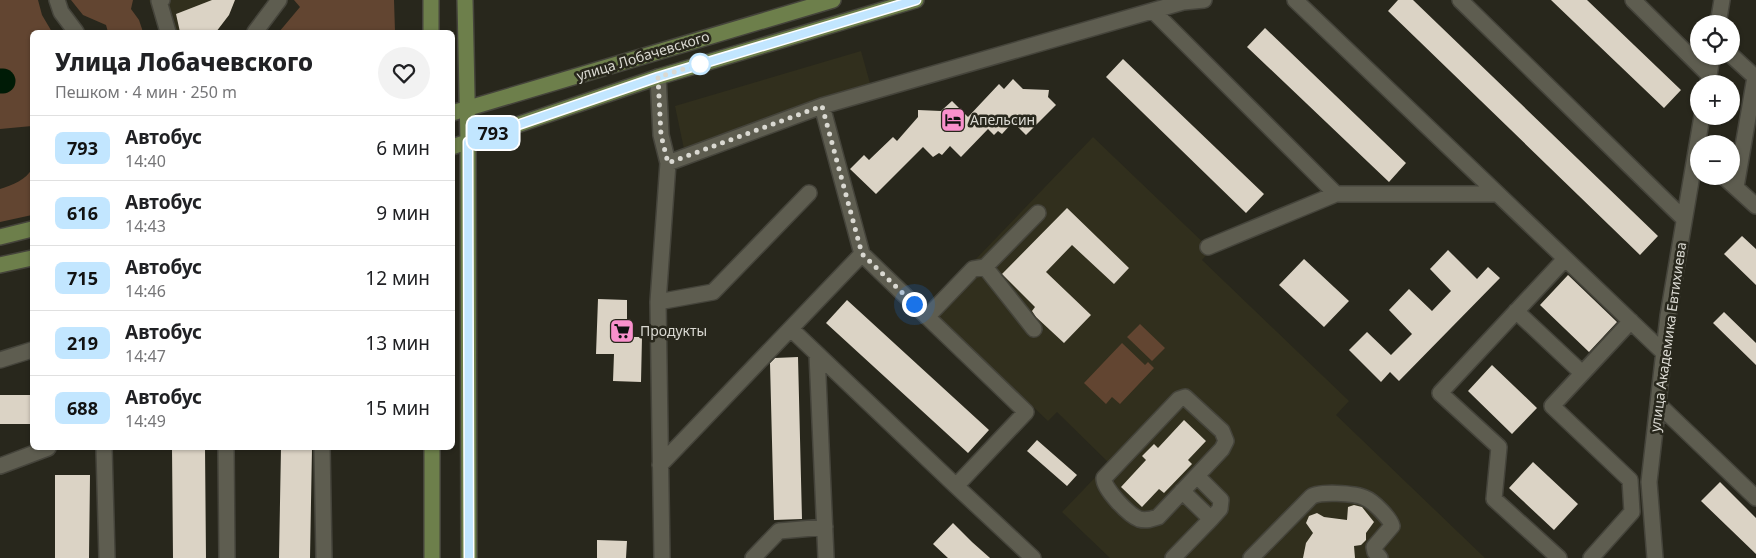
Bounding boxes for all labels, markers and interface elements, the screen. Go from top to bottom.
map controls [1690,15,1740,185]
button: locate [1690,15,1740,65]
street label: улица Лобачевского [574,26,712,85]
text: Улица Лобачевского [55,45,313,78]
button: heart [378,47,430,99]
unlabelled marker [689,53,711,75]
button: + [1690,75,1740,125]
text: Пешком · 4 мин · 250 m [55,81,237,103]
hotel icon: Апельсин [940,107,966,133]
place label: Апельсин [970,110,1035,129]
line badge: 793 [464,117,522,149]
text: 793 [478,121,508,145]
text: Автобус [125,124,202,150]
text: 6 мин [376,135,430,161]
button: − [1690,135,1740,185]
text: 793 [67,136,98,160]
text: 14:40 [125,150,166,172]
text: Автобус [125,189,202,215]
text: 9 мин [376,200,430,226]
text: 616 [67,201,98,225]
text: 14:43 [125,215,166,237]
street label: улица Академика Евтихиева [1645,241,1690,433]
text: Автобус [125,254,202,280]
text: 12 мин [365,265,430,291]
text: 715 [67,266,98,290]
text: 14:46 [125,280,166,302]
your location [902,292,927,317]
supermarket icon: Продукты [609,318,635,344]
text: Автобус [125,319,202,345]
place label: Продукты [640,321,707,340]
text: 13 мин [365,330,430,356]
text: 219 [67,331,98,355]
text: 14:47 [125,345,166,367]
text: Автобус [125,384,202,410]
text: 15 мин [365,395,430,421]
text: 688 [67,396,98,420]
text: 14:49 [125,410,166,432]

